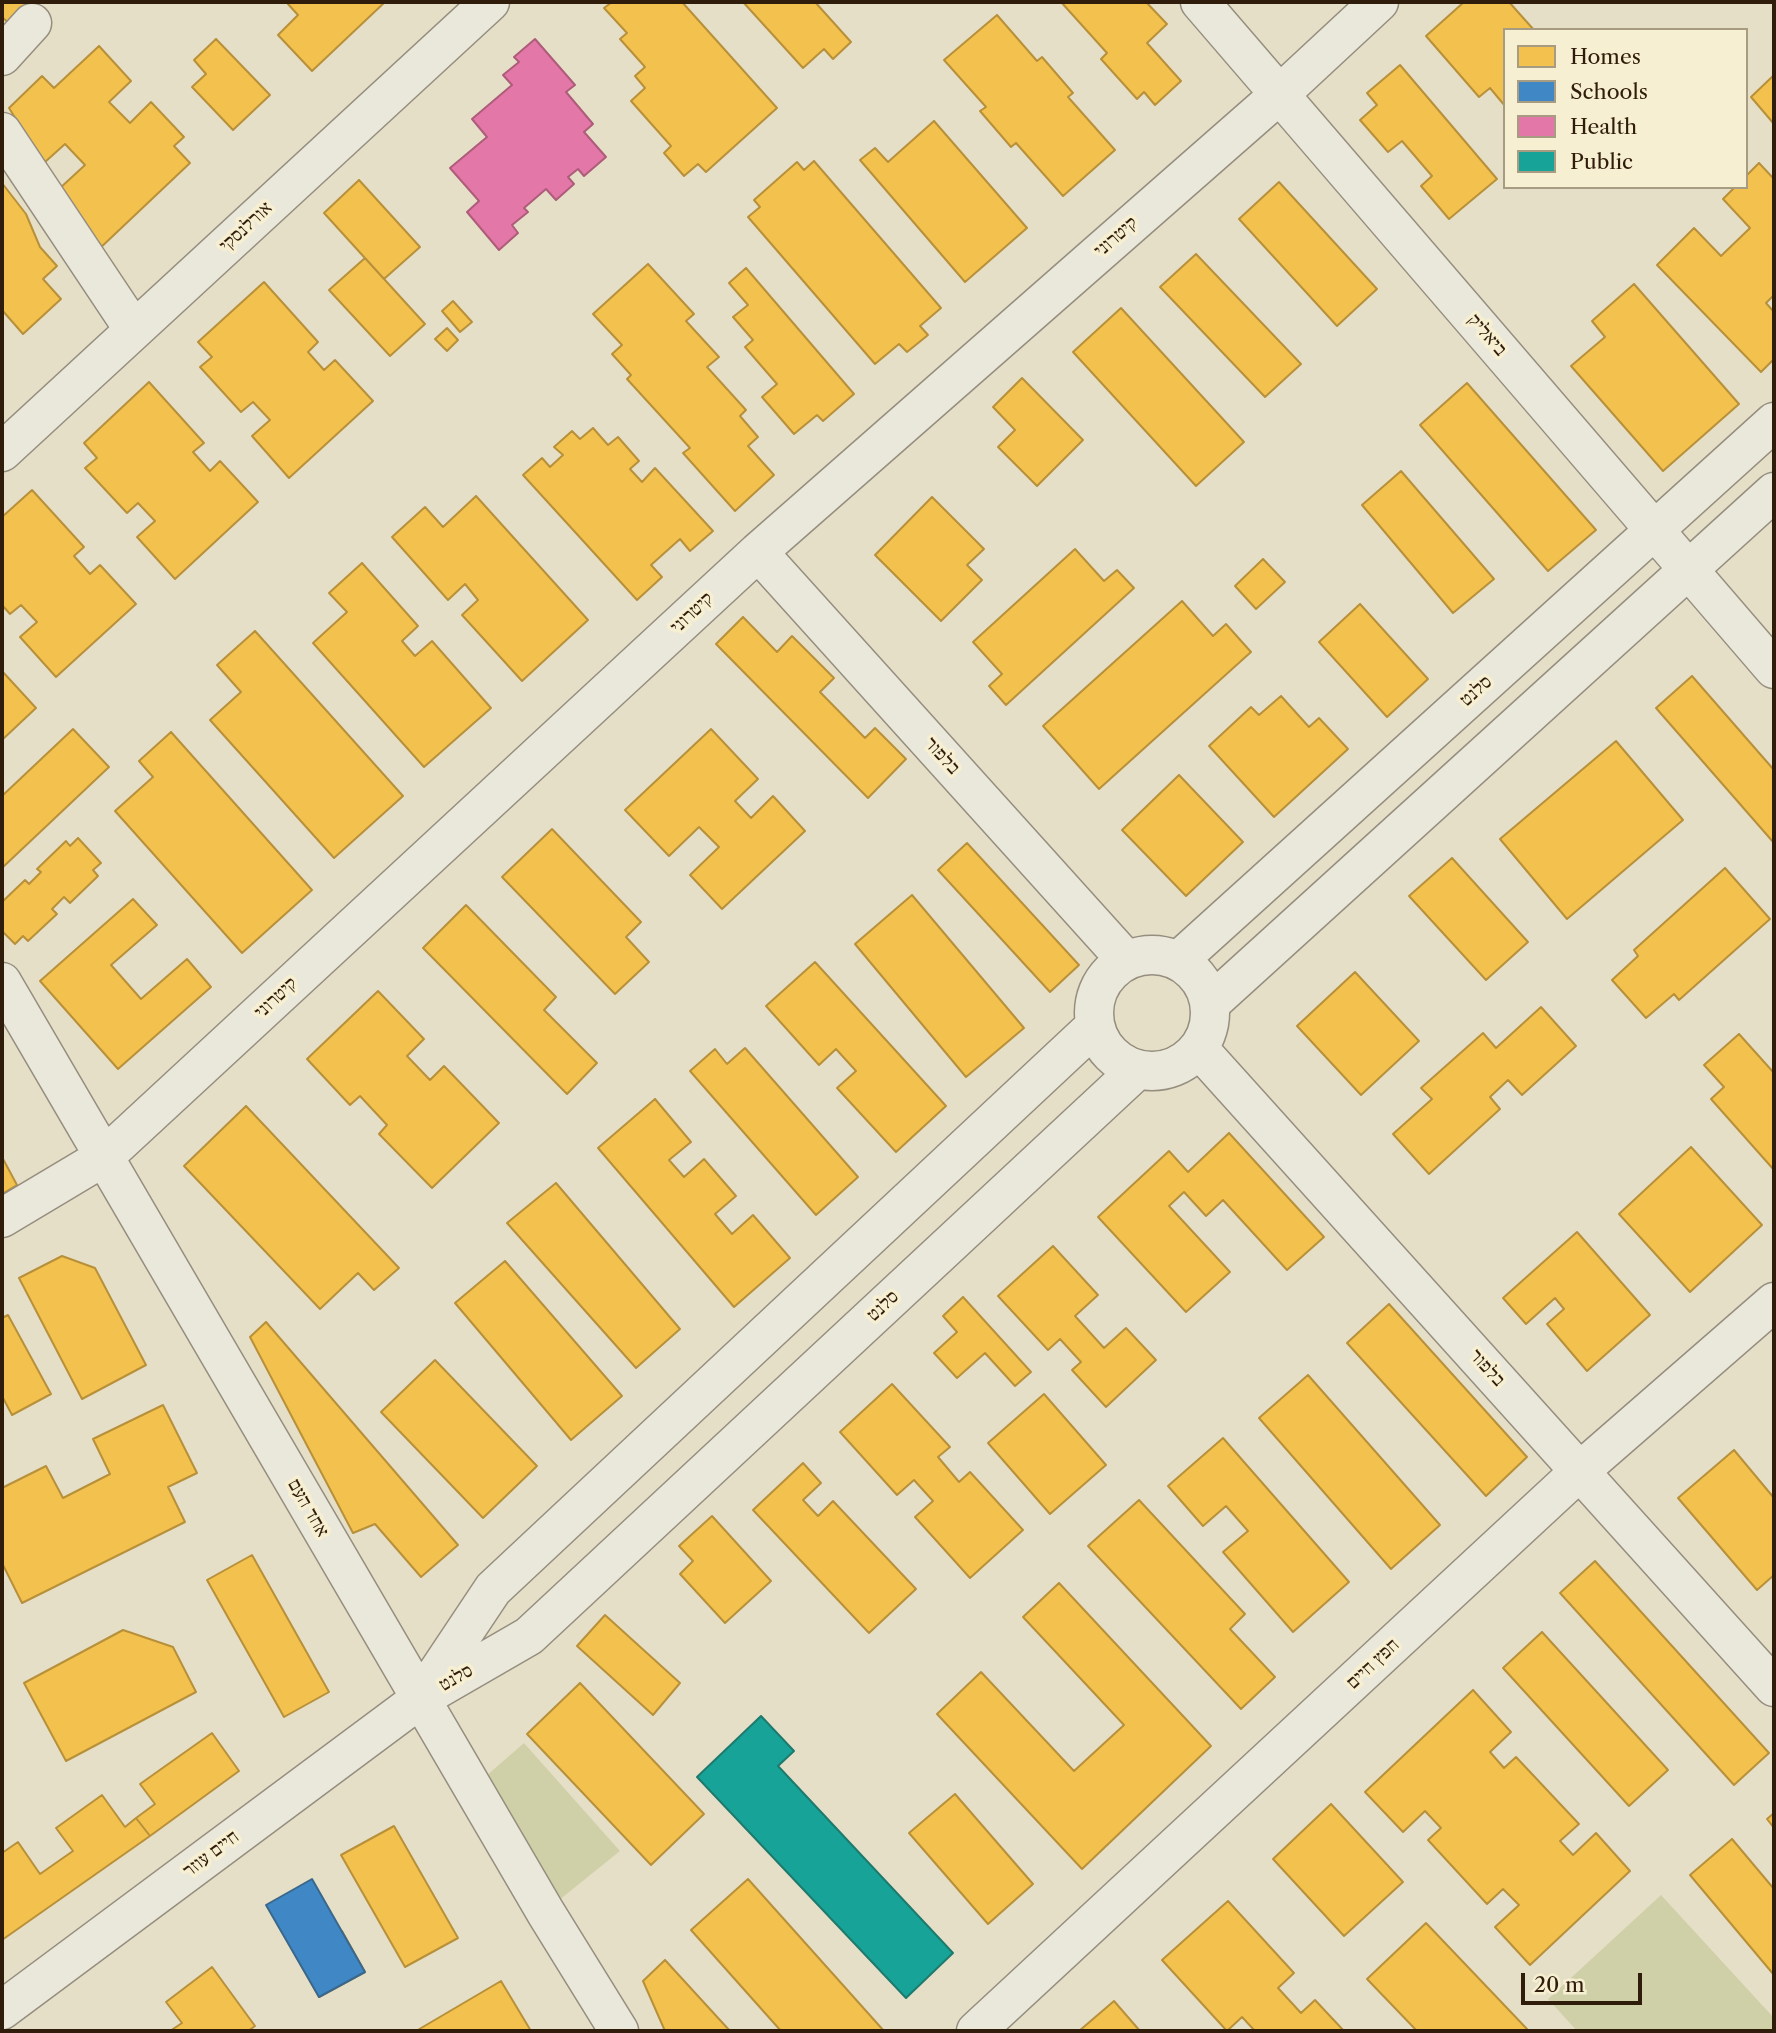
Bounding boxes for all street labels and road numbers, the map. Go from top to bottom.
street label: אורלנסקי [215,197,277,257]
street label: קיטרוני [1089,212,1143,262]
street label: ביאליק [1463,309,1511,361]
street label: קיטרוני [666,587,718,639]
street label: סלנט [1455,671,1497,711]
street label: בלפור [919,733,965,779]
street label: קיטרוני [250,972,302,1024]
street label: סלנט [862,1286,904,1326]
street label: בלפור [1464,1345,1510,1391]
street label: אחד העם [282,1475,334,1541]
street label: חפץ חיים [1342,1634,1404,1694]
street label: סלנט [435,1659,477,1697]
street label: חיים עוזר [179,1826,243,1882]

